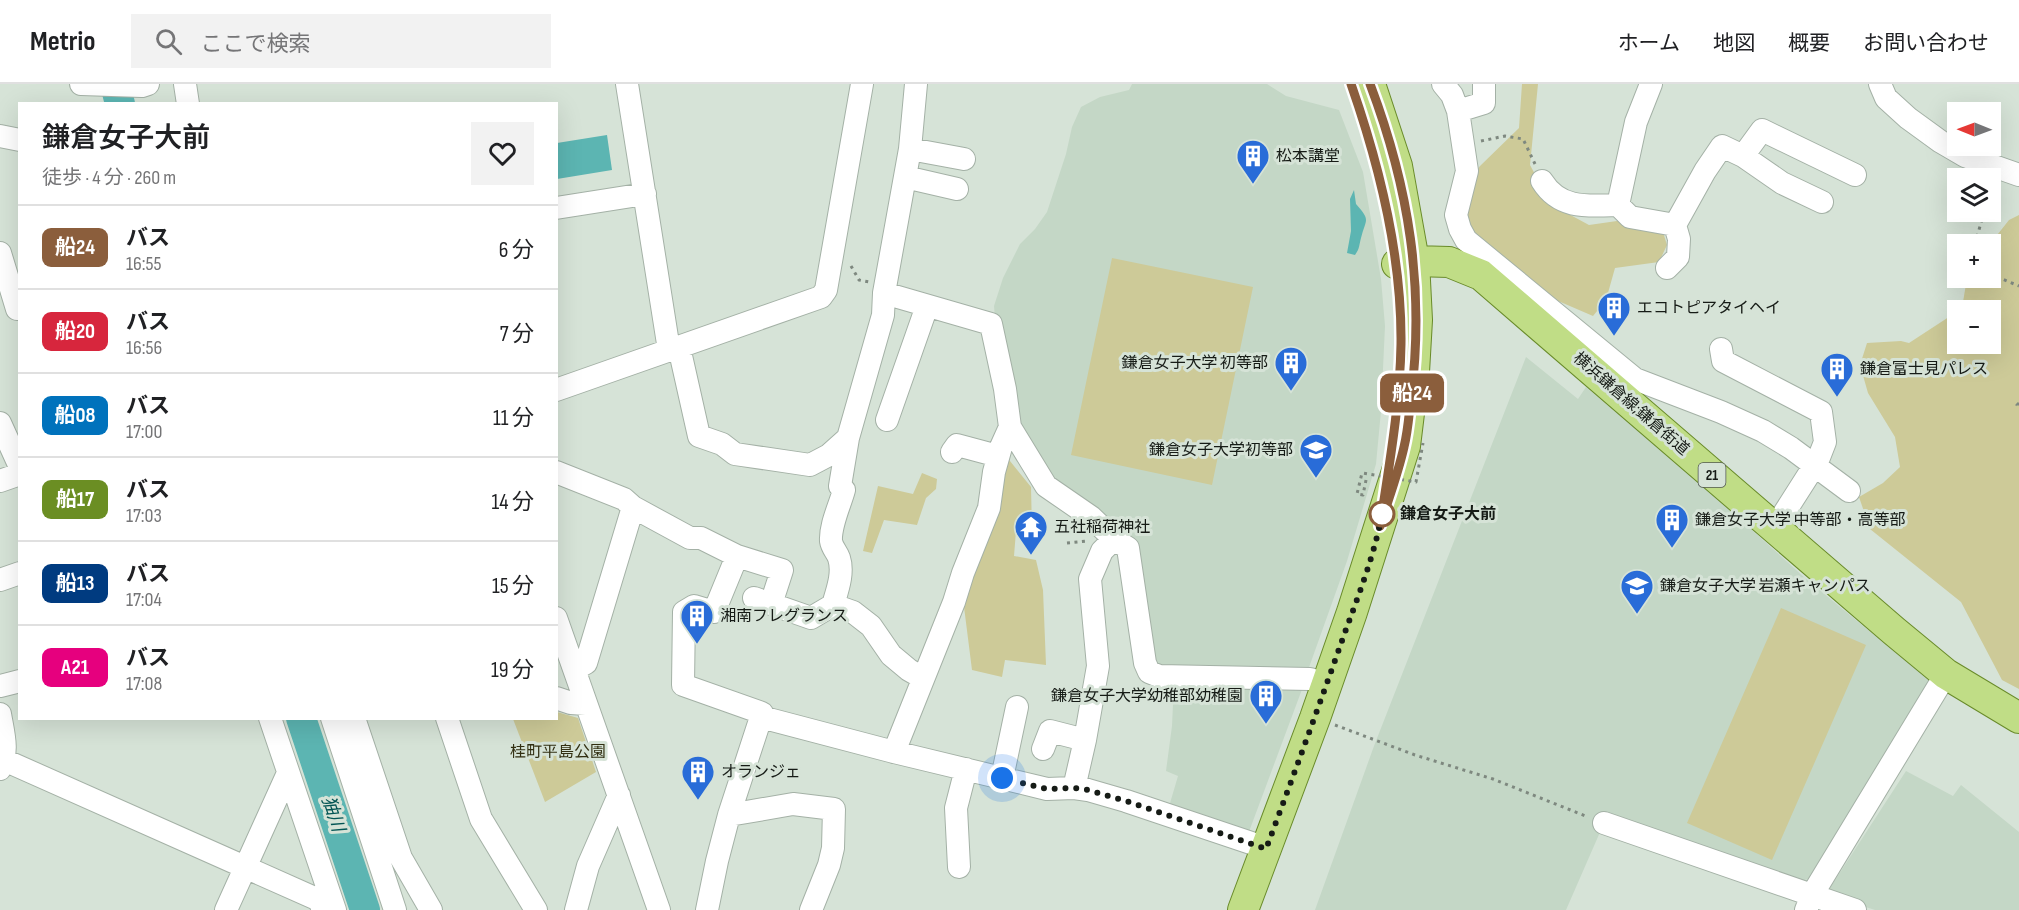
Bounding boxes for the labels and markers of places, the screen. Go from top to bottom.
building icon: 松本講堂 [1235,138,1271,185]
place label: 松本講堂 [1276,147,1340,166]
building icon: エコトピアタイヘイ [1596,290,1632,337]
place label: エコトピアタイヘイ [1637,299,1781,318]
building icon: 鎌倉女子大学 初等部 [1273,345,1309,392]
building icon: 鎌倉富士見パレス [1819,351,1855,398]
place label: 鎌倉女子大学 初等部 [1121,354,1268,373]
place label: 鎌倉富士見パレス [1860,360,1988,379]
school or university icon: 鎌倉女子大学初等部 [1298,432,1334,479]
place label: 鎌倉女子大学初等部 [1149,441,1293,460]
marker: 鎌倉女子大前 [1369,501,1395,527]
building icon: 鎌倉女子大学 中等部・高等部 [1654,502,1690,549]
place label: 鎌倉女子大前 [1400,505,1496,524]
temple icon: 五社稲荷神社 [1013,509,1049,556]
place label: 鎌倉女子大学 中等部・高等部 [1695,511,1906,530]
place label: 五社稲荷神社 [1054,518,1150,537]
school or university icon: 鎌倉女子大学 岩瀬キャンパス [1619,568,1655,615]
place label: 鎌倉女子大学 岩瀬キャンパス [1660,577,1871,596]
building icon: 湘南フレグランス [679,598,715,645]
place label: 湘南フレグランス [720,607,848,626]
building icon: 鎌倉女子大学幼稚部幼稚園 [1248,678,1284,725]
place label: 鎌倉女子大学幼稚部幼稚園 [1051,687,1243,706]
building icon: オランジェ [680,754,716,801]
place label: オランジェ [721,763,801,782]

